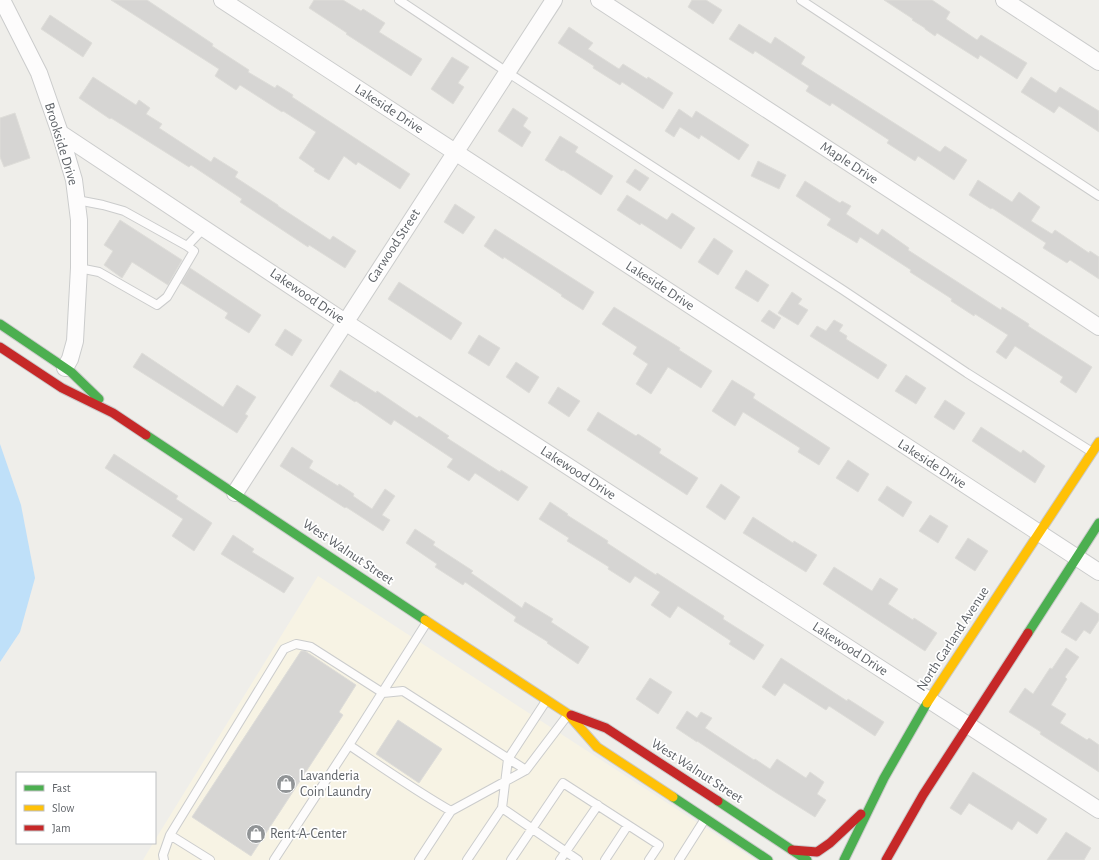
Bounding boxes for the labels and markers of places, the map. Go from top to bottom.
place label: Lavanderia Coin Laundry [300,769,371,799]
shop icon: Lavanderia Coin Laundry [275,773,297,795]
shop icon: Rent-A-Center [245,823,267,845]
place label: Rent-A-Center [270,827,347,841]

